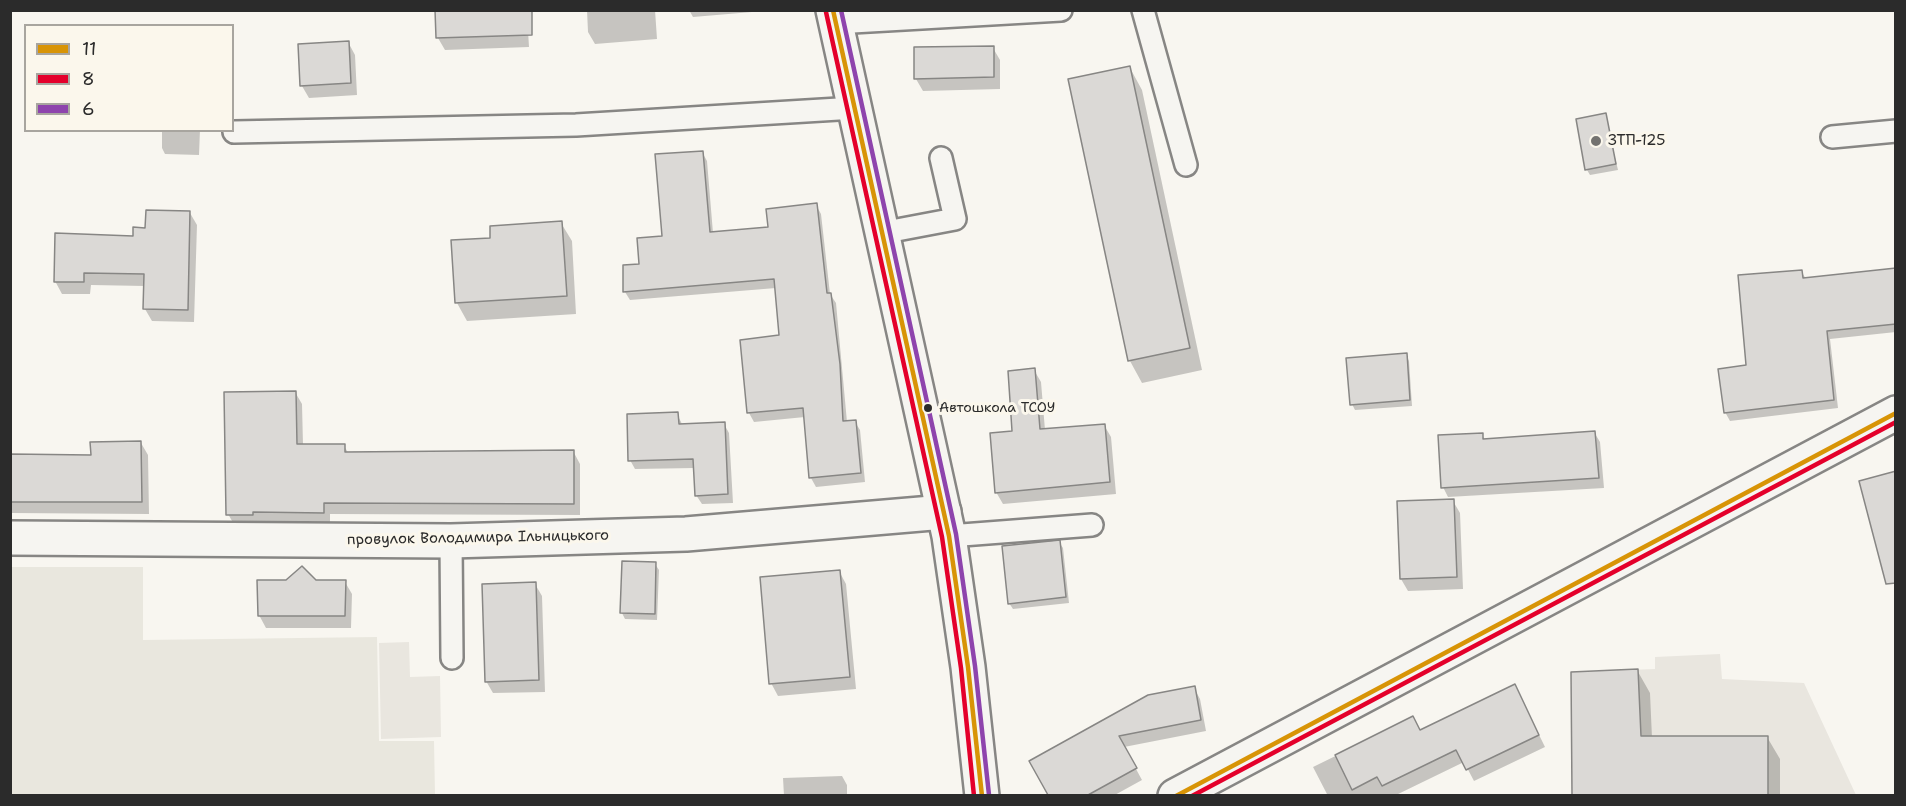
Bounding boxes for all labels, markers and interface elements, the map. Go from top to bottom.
legend [24,24,234,132]
text: 11 [82,37,96,61]
text: 8 [82,67,95,91]
text: 6 [82,97,95,121]
place label: ЗТП-125 [1608,132,1666,150]
marker: ЗТП-125 [1589,134,1603,148]
place label: Автошкола ТСОУ [939,400,1055,416]
marker: Автошкола ТСОУ [922,402,934,414]
street label: провулок Володимира Ільницького [347,527,609,549]

